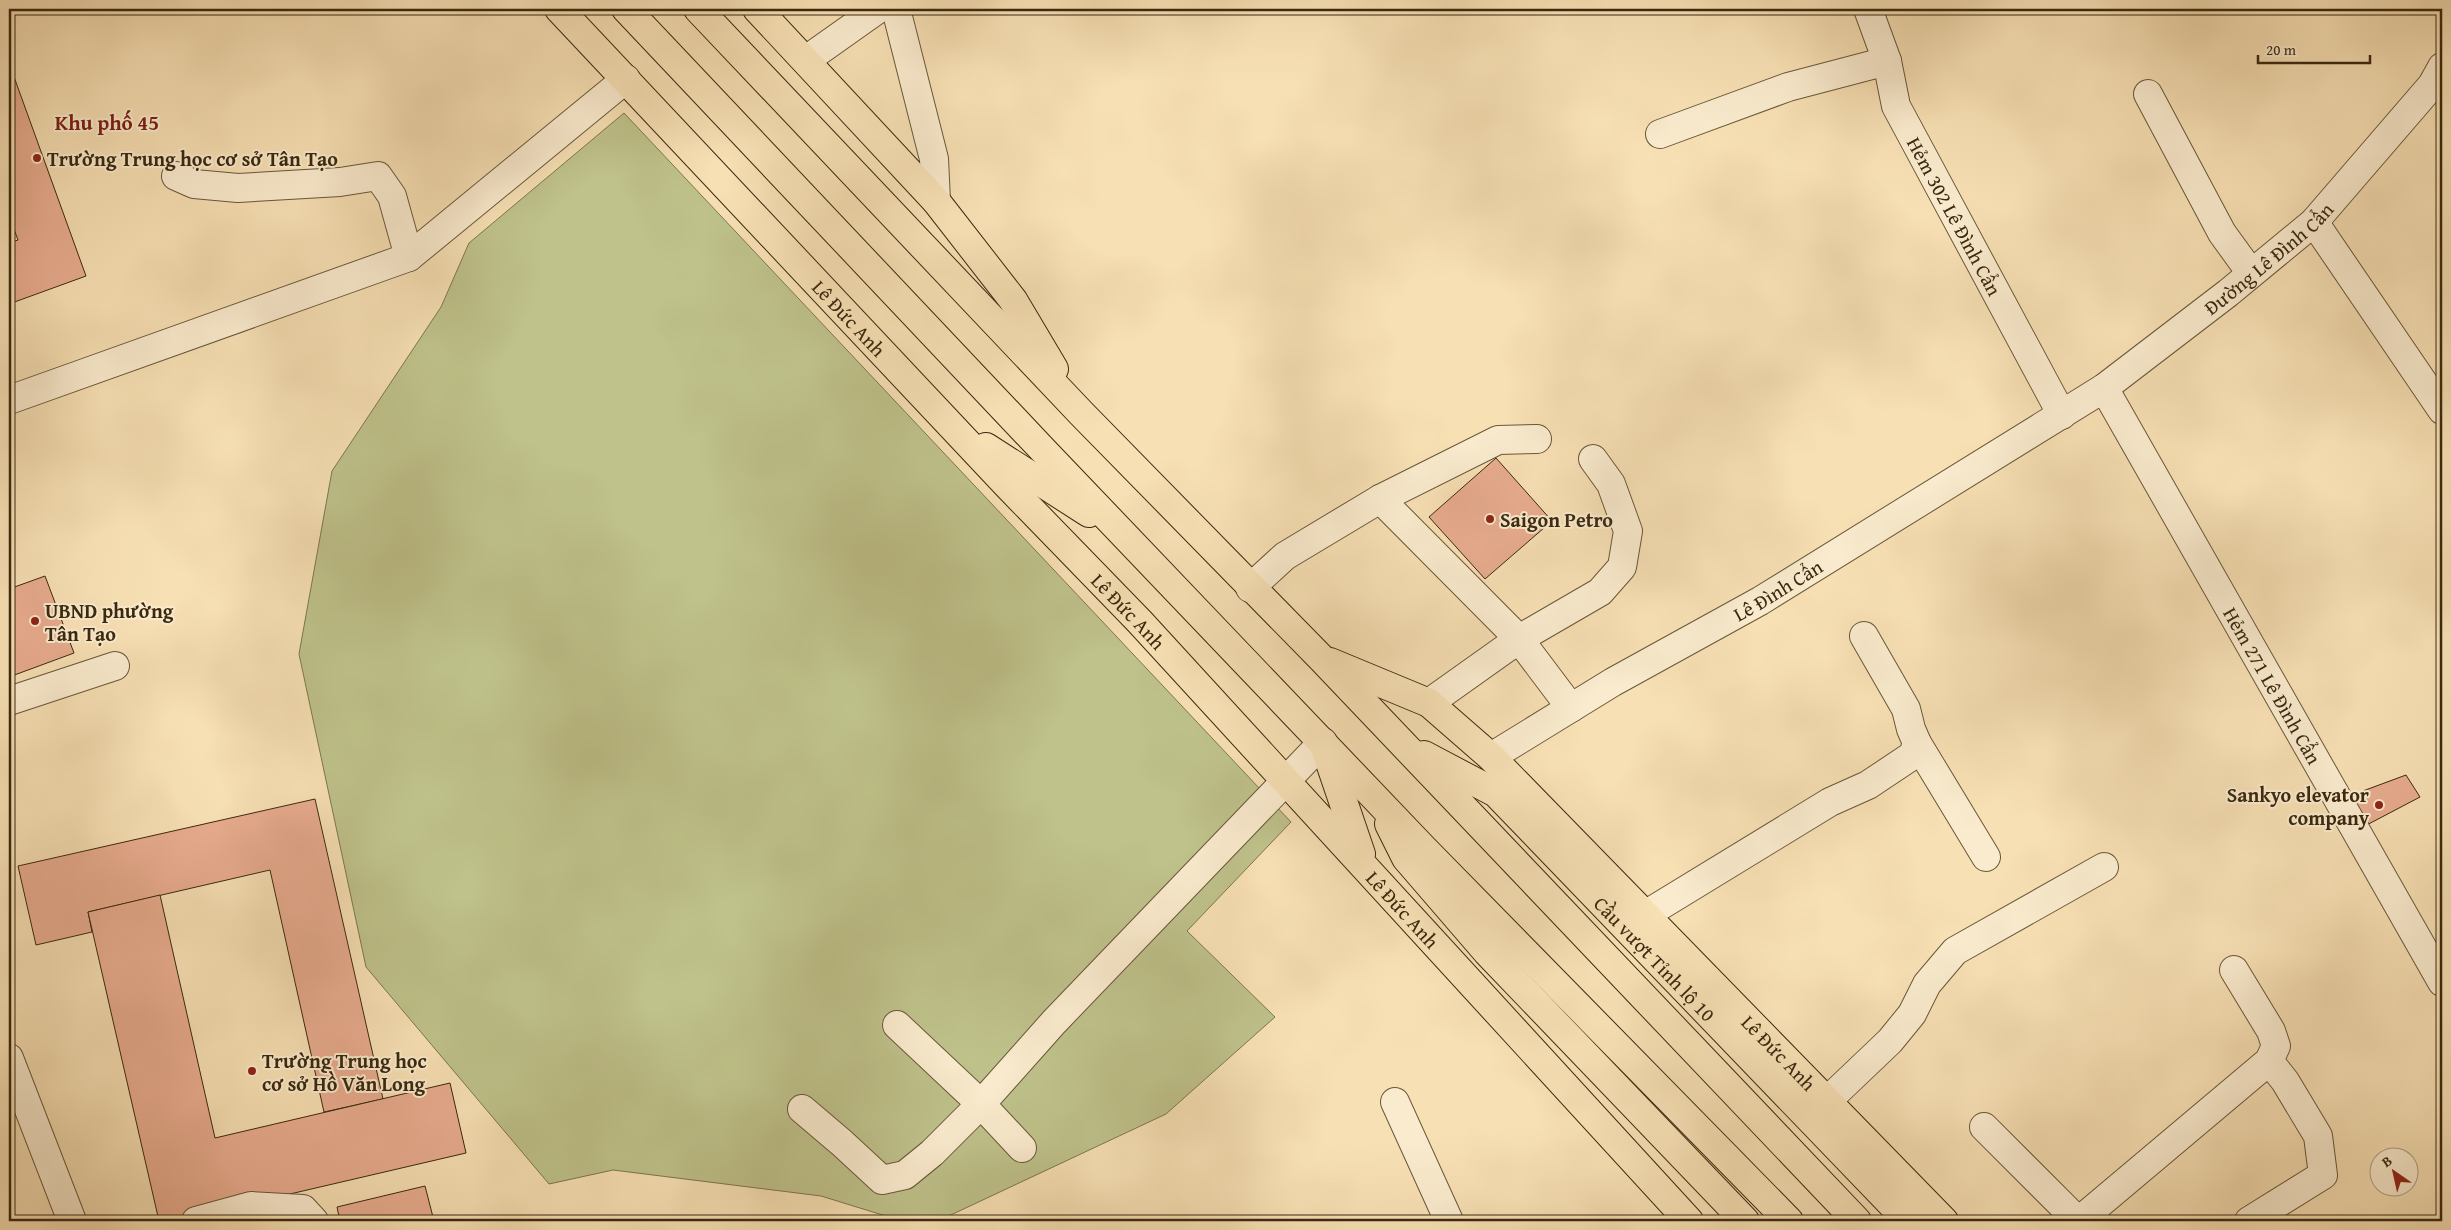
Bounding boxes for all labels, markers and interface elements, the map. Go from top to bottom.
scale bar [2258,32,2371,64]
text: 20 m [2266,39,2297,60]
district label: Khu phố 45 [55,107,159,138]
street label: Hẻm 302 Lê Đình Cẩn [1900,131,2010,301]
place label: Trường Trung học cơ sở Tân Tạo [47,144,338,173]
marker: Trường Trung học cơ sở Tân Tạo [31,152,43,164]
street label: Đường Lê Đình Cẩn [2197,196,2340,321]
street label: Lê Đức Anh [806,273,893,363]
place label: Saigon Petro [1500,505,1613,534]
marker: Saigon Petro [1484,513,1496,525]
street label: Lê Đình Cẩn [1728,551,1828,628]
street label: Lê Đức Anh [1085,566,1173,656]
place label: UBND phường Tân Tạo [45,596,174,648]
street label: Hẻm 271 Lê Đình Cẩn [2217,601,2329,769]
marker: UBND phường Tân Tạo [29,615,41,627]
place label: Sankyo elevator company [2227,780,2370,832]
marker: Sankyo elevator company [2373,799,2385,811]
street label: Lê Đức Anh [1360,864,1446,954]
street label: Cầu vượt Tỉnh lộ 10 [1588,889,1723,1028]
street label: Lê Đức Anh [1735,1008,1823,1097]
place label: Trường Trung học cơ sở Hồ Văn Long [262,1046,427,1098]
marker: Trường Trung học cơ sở Hồ Văn Long [246,1065,258,1077]
north arrow [2368,1148,2418,1198]
text: B [2378,1151,2396,1172]

